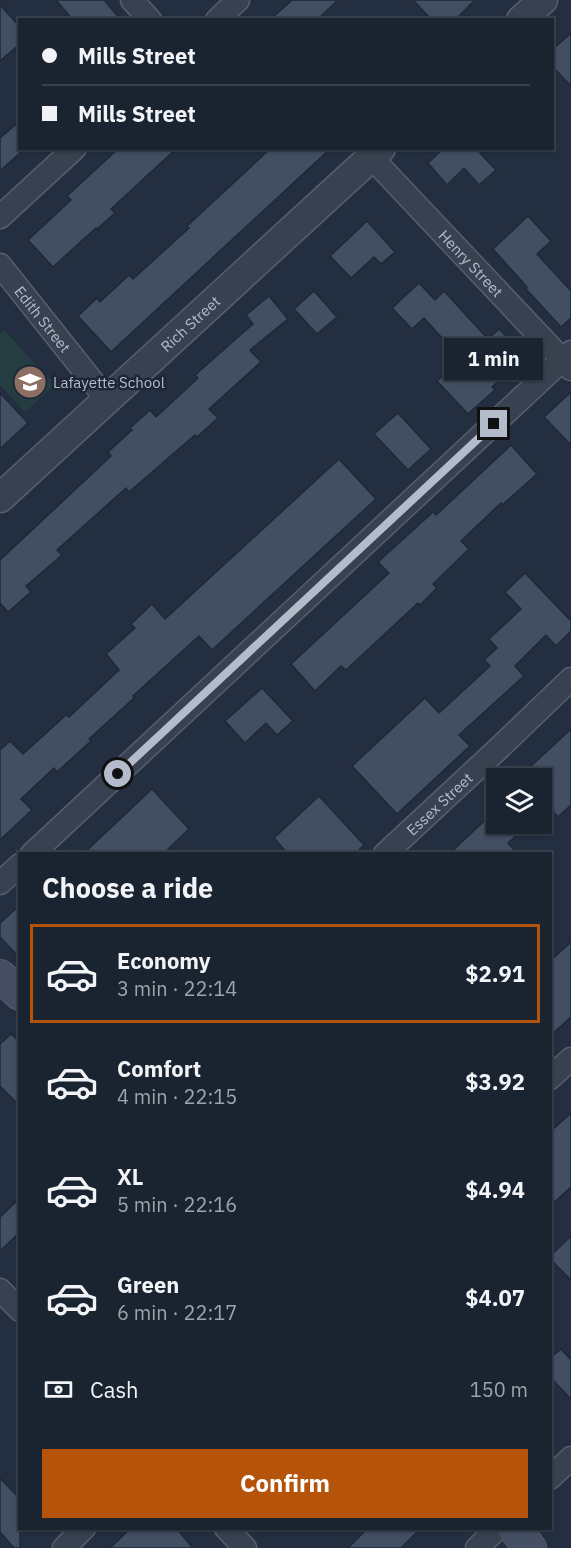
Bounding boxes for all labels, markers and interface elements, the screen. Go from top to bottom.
text: Mills Street [78,41,196,70]
text: Mills Street [78,99,196,128]
street label: Henry Street [435,226,507,301]
street label: Edith Street [11,282,75,356]
street label: Rich Street [156,291,224,356]
callout: 1 min [444,337,544,379]
text: 1 min [467,345,520,372]
school or university icon: Lafayette School [12,364,48,400]
place label: Lafayette School [53,373,165,392]
route end [480,410,507,437]
route start [104,760,131,787]
street label: Essex Street [402,768,476,839]
map controls [486,768,552,834]
button: layers [486,768,552,834]
text: Choose a ride [42,870,213,905]
text: Economy [117,946,211,975]
icon: car [45,947,99,1001]
text: $2.91 [465,959,525,988]
text: 3 min · 22:14 [117,975,237,1002]
text: Comfort [117,1054,201,1083]
icon: car [45,1055,99,1109]
text: $3.92 [465,1067,525,1096]
text: 4 min · 22:15 [117,1083,237,1110]
text: XL [117,1162,143,1191]
icon: car [45,1163,99,1217]
text: $4.94 [465,1175,525,1204]
text: 5 min · 22:16 [117,1191,237,1218]
text: Green [117,1270,179,1299]
icon: car [45,1271,99,1325]
text: $4.07 [465,1283,525,1312]
text: 6 min · 22:17 [117,1299,237,1326]
icon: cash [42,1373,75,1406]
text: Cash [90,1375,139,1404]
text: 150 m [470,1376,528,1403]
button: Confirm [42,1449,528,1518]

